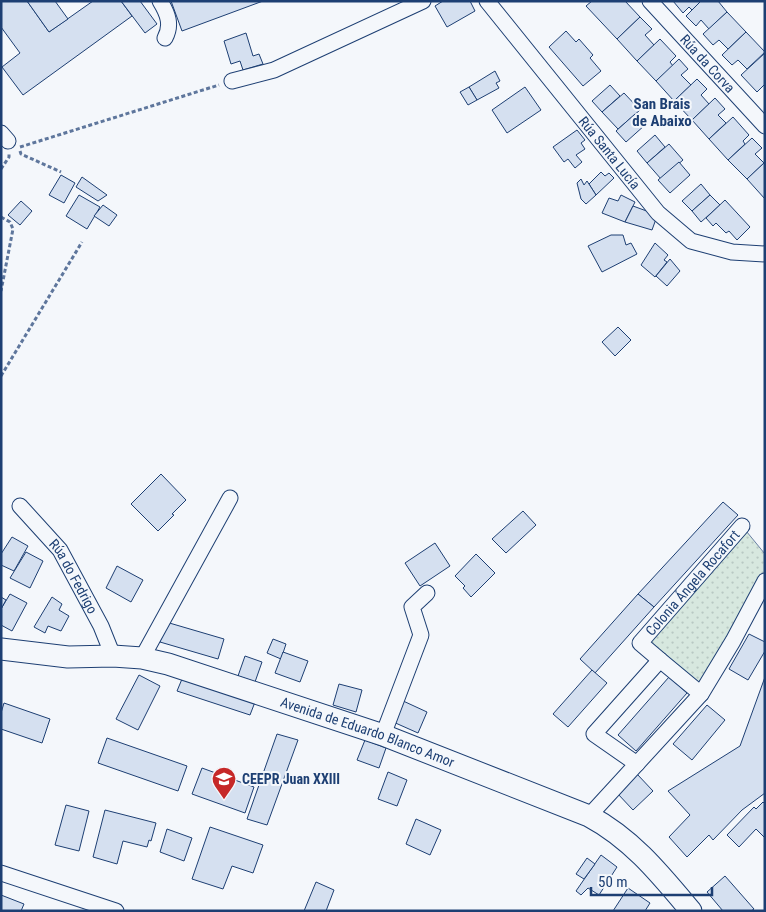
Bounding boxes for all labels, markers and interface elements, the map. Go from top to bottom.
street label: Rúa da Corva [677,31,738,96]
district label: San Brais de Abaixo [632,95,692,130]
street label: Rúa Santa Lucía [575,113,643,192]
street label: Colonia Ángela Rocafort [642,527,743,639]
street label: Rúa do Fedrigo [46,536,101,616]
street label: Avenida de Eduardo Blanco Amor [279,694,457,770]
school or university icon: CEEPR Juan XXIII [211,766,237,800]
place label: CEEPR Juan XXIII [242,771,340,787]
scale bar [591,864,712,896]
text: 50 m [598,873,628,891]

